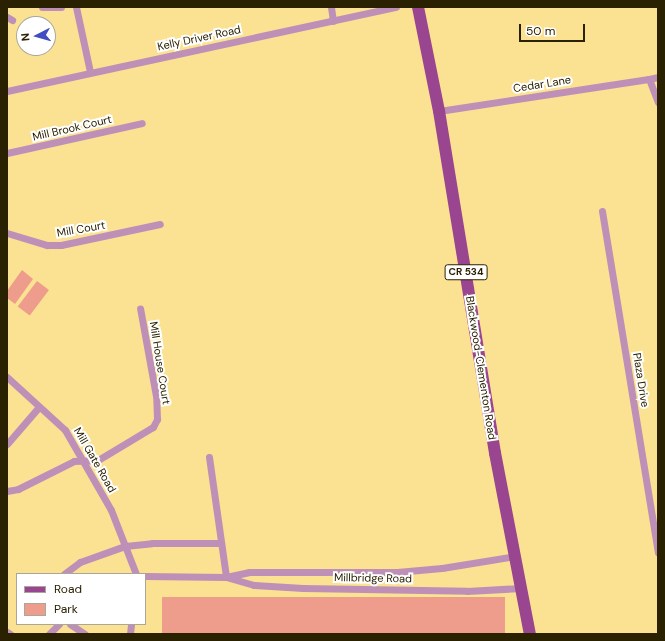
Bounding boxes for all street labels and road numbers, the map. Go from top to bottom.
street label: Kelly Driver Road [156,23,242,53]
street label: Cedar Lane [512,73,572,95]
street label: Mill Brook Court [31,112,113,144]
street label: Mill Court [56,218,106,240]
road number: CR 534 [444,264,488,280]
street label: Blackwood-Clementon Road [463,295,499,441]
street label: Mill House Court [147,321,173,405]
street label: Plaza Drive [630,352,652,408]
street label: Mill Gate Road [71,425,119,495]
street label: Millbridge Road [334,571,412,585]

